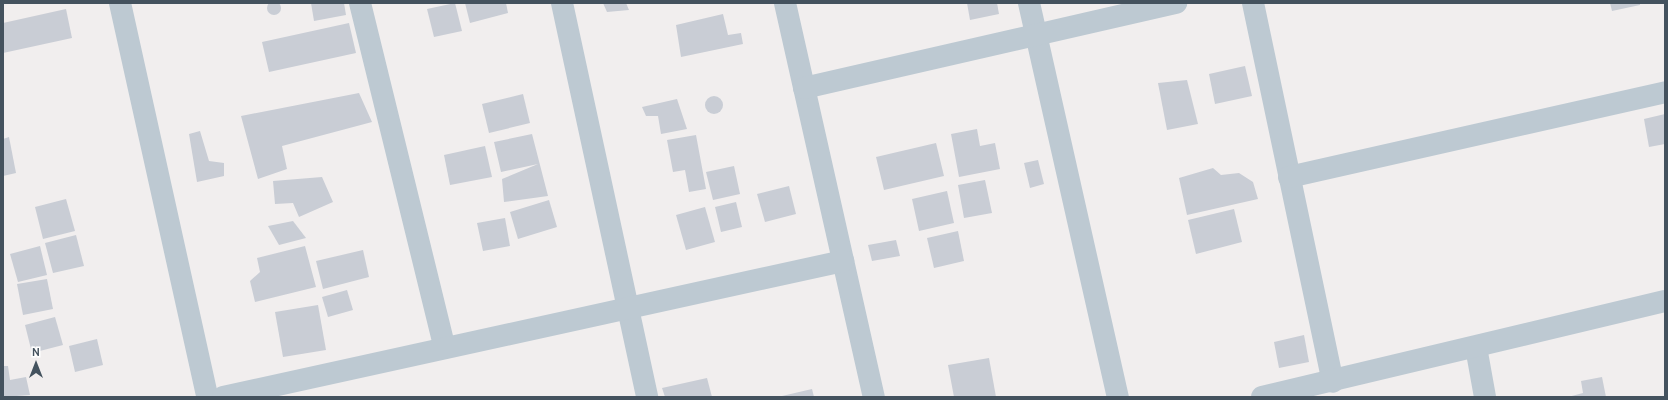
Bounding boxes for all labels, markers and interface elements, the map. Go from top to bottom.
north arrow [16,344,56,384]
text: N [32,345,40,359]

